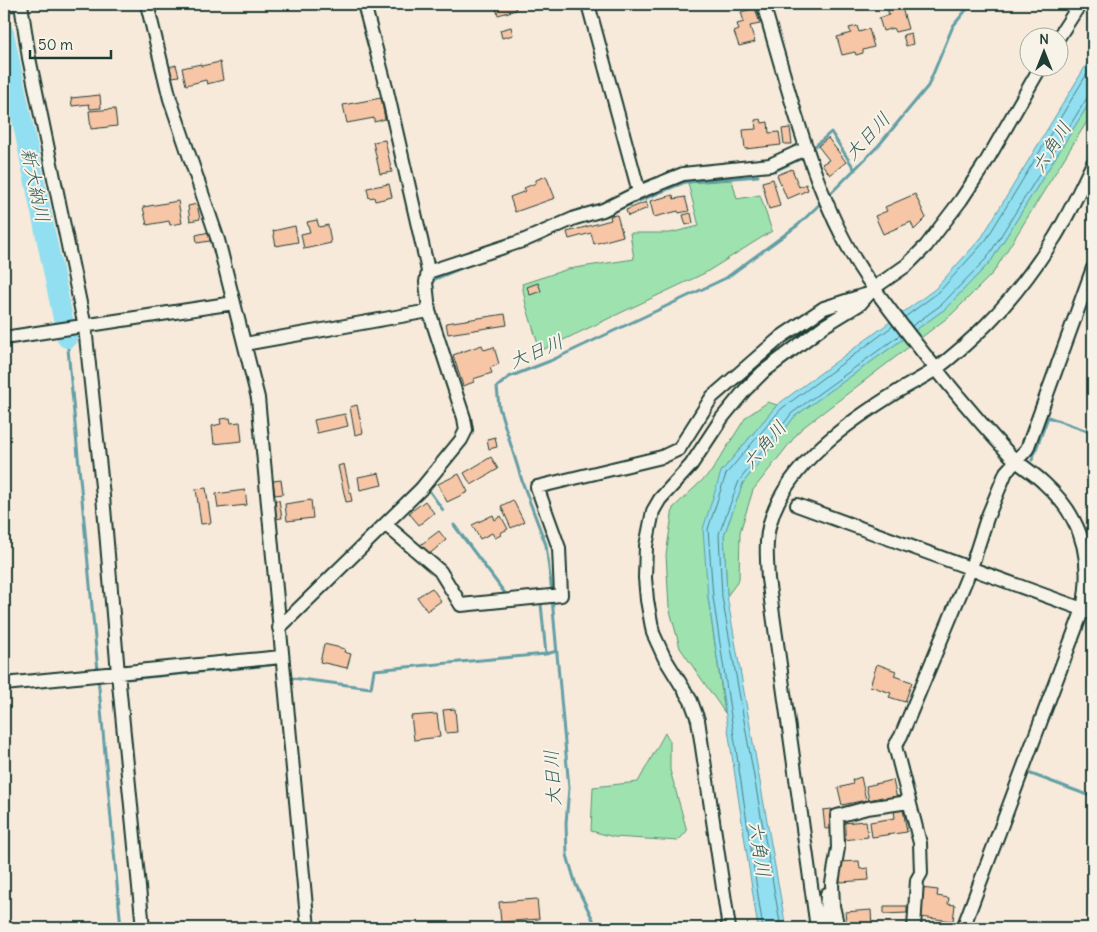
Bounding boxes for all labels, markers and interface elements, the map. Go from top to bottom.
scale bar [30,28,111,60]
north arrow [1020,28,1070,78]
text: N [1039,30,1049,48]
text: 50 m [38,35,73,54]
water label: 大日川 [839,107,895,165]
water label: 六角川 [1026,116,1076,178]
water label: 新大納川 [16,145,56,225]
water label: 大日川 [505,329,567,373]
water label: 六角川 [736,415,792,475]
water label: 大日川 [539,749,565,807]
water label: 六角川 [744,819,776,879]

